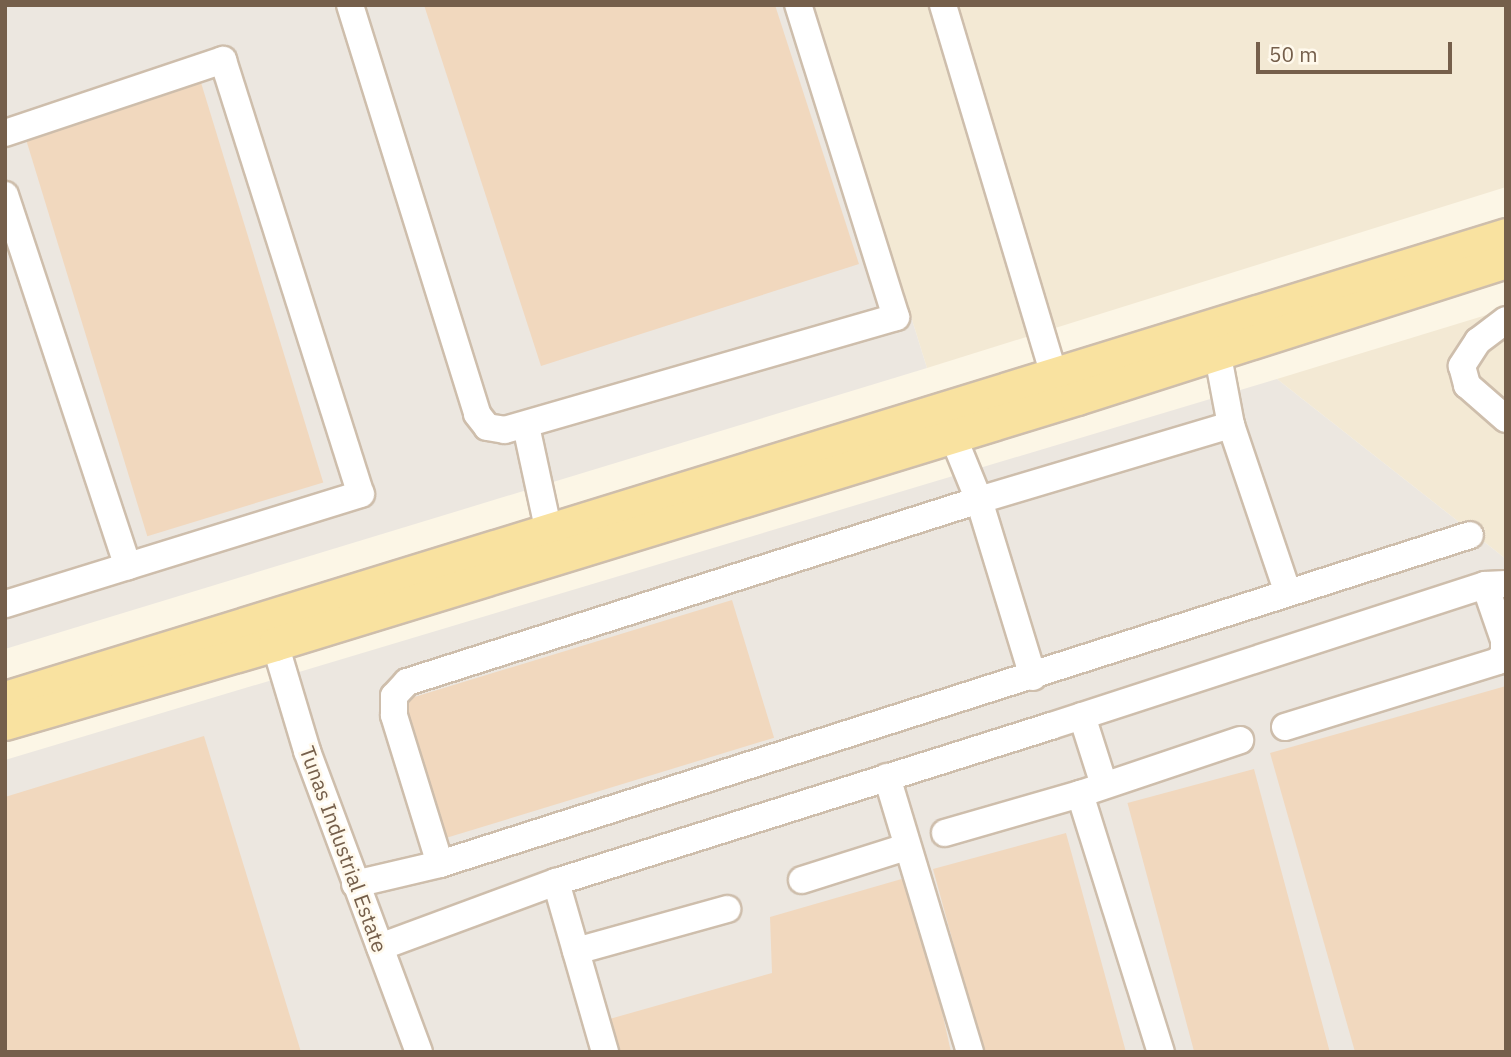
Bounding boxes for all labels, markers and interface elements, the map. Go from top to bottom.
scale bar [1259,28,1455,72]
text: 50 m [1269,40,1318,68]
street label: Tunas Industrial Estate [295,742,393,956]

